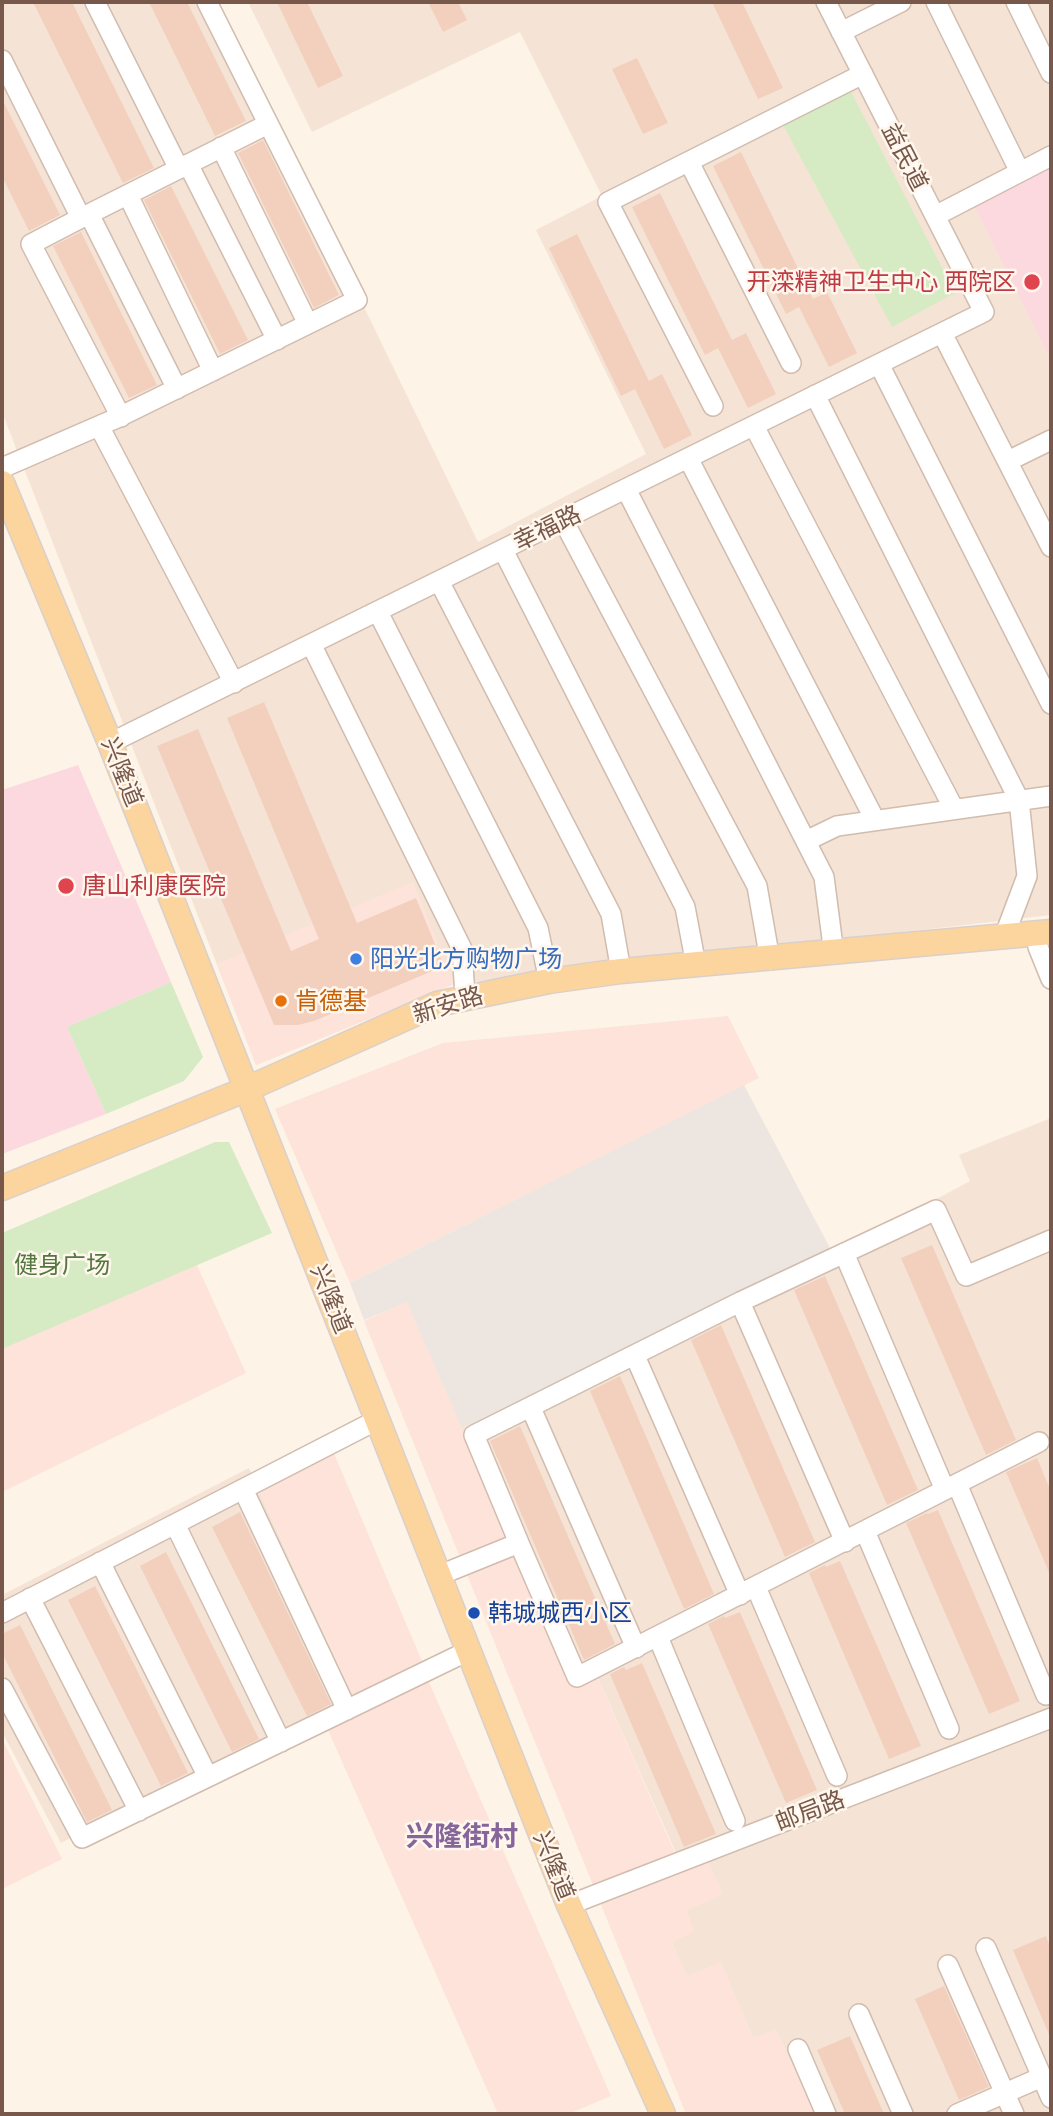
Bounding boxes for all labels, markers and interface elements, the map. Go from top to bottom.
street label: 益民道 [876,118,934,196]
place label: 开滦精神卫生中心 西院区 [747,268,1016,296]
marker: 开滦精神卫生中心 西院区 [1022,272,1042,292]
street label: 幸福路 [508,499,586,557]
street label: 兴隆道 [95,733,149,811]
place label: 唐山利康医院 [82,872,226,900]
marker: 唐山利康医院 [56,876,76,896]
place label: 阳光北方购物广场 [370,945,562,973]
marker: 阳光北方购物广场 [348,951,364,967]
street label: 新安路 [409,981,487,1029]
place label: 肯德基 [295,987,367,1015]
marker: 肯德基 [273,993,289,1009]
park label: 健身广场 [14,1251,110,1279]
street label: 兴隆道 [304,1260,358,1338]
place label: 韩城城西小区 [488,1599,632,1627]
marker: 韩城城西小区 [466,1605,482,1621]
street label: 邮局路 [771,1785,849,1837]
district label: 兴隆街村 [406,1820,518,1854]
street label: 兴隆道 [527,1827,581,1905]

